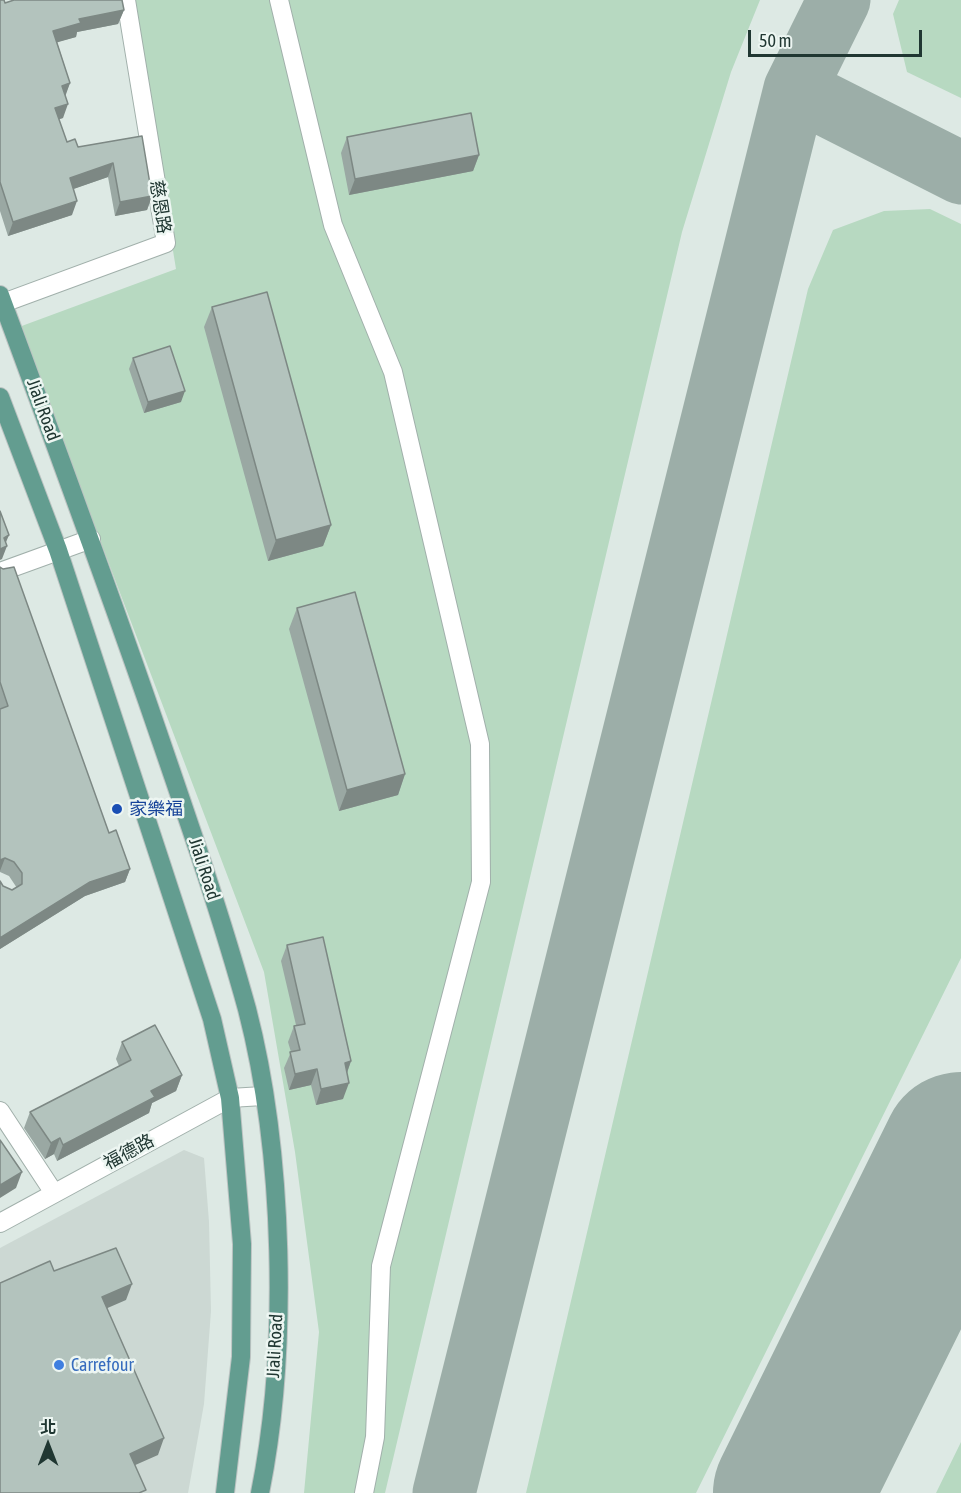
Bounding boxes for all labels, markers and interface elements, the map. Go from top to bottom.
scale bar [751,18,925,56]
text: 50 m [759,30,791,51]
street label: 慈恩路 [145,179,175,235]
street label: Jiali Road [22,376,64,444]
place label: 家樂福 [129,798,183,820]
marker: 家樂福 [110,802,124,816]
street label: Jiali Road [184,835,224,903]
street label: 福德路 [100,1130,158,1174]
street label: Jiali Road [263,1313,287,1379]
place label: Carrefour [71,1354,134,1376]
marker: Carrefour [52,1358,66,1372]
north arrow [18,1415,78,1475]
text: 北 [40,1418,56,1436]

